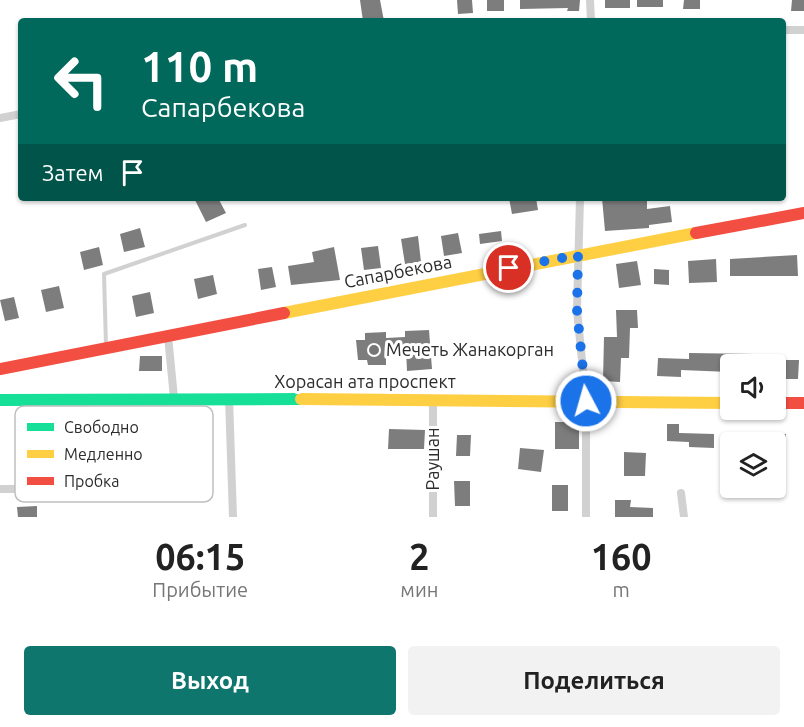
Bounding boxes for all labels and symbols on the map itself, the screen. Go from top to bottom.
pin [483,242,534,293]
street label: Сапарбекова [342,251,453,291]
place label: Мечеть Жанакорган [386,339,554,359]
marker: Мечеть Жанакорган [367,343,381,357]
position arrow [554,369,618,433]
street label: Хорасан ата проспект [274,371,456,391]
legend [15,406,213,502]
text: Свободно [64,418,139,436]
street label: Раушан [422,428,442,490]
text: Медленно [64,445,143,463]
text: Пробка [64,472,120,490]

